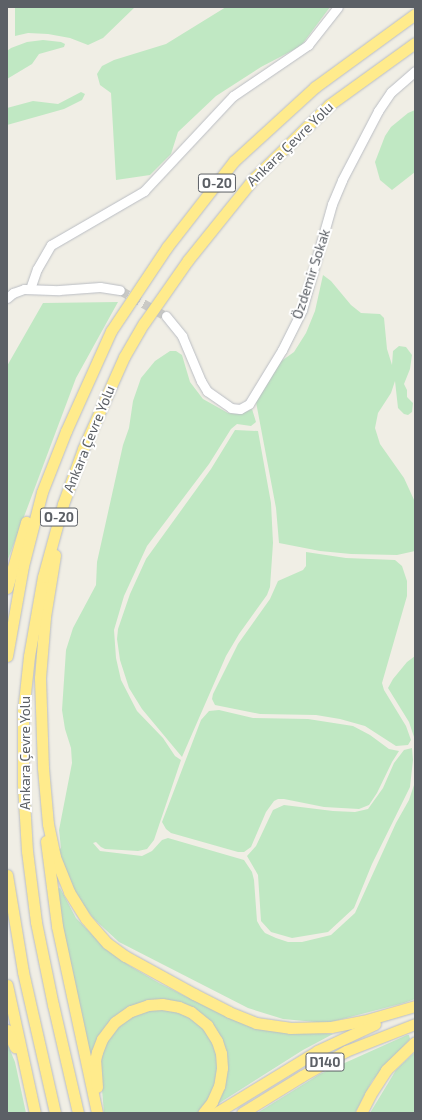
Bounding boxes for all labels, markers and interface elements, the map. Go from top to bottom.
street label: Ankara Çevre Yolu [243,98,337,190]
road number: O-20 [197,172,237,194]
street label: Özdemir Sokak [288,227,334,321]
street label: Ankara Çevre Yolu [60,383,118,495]
road number: O-20 [39,506,79,528]
street label: Ankara Çevre Yolu [17,696,33,810]
road number: D140 [305,1051,345,1073]

